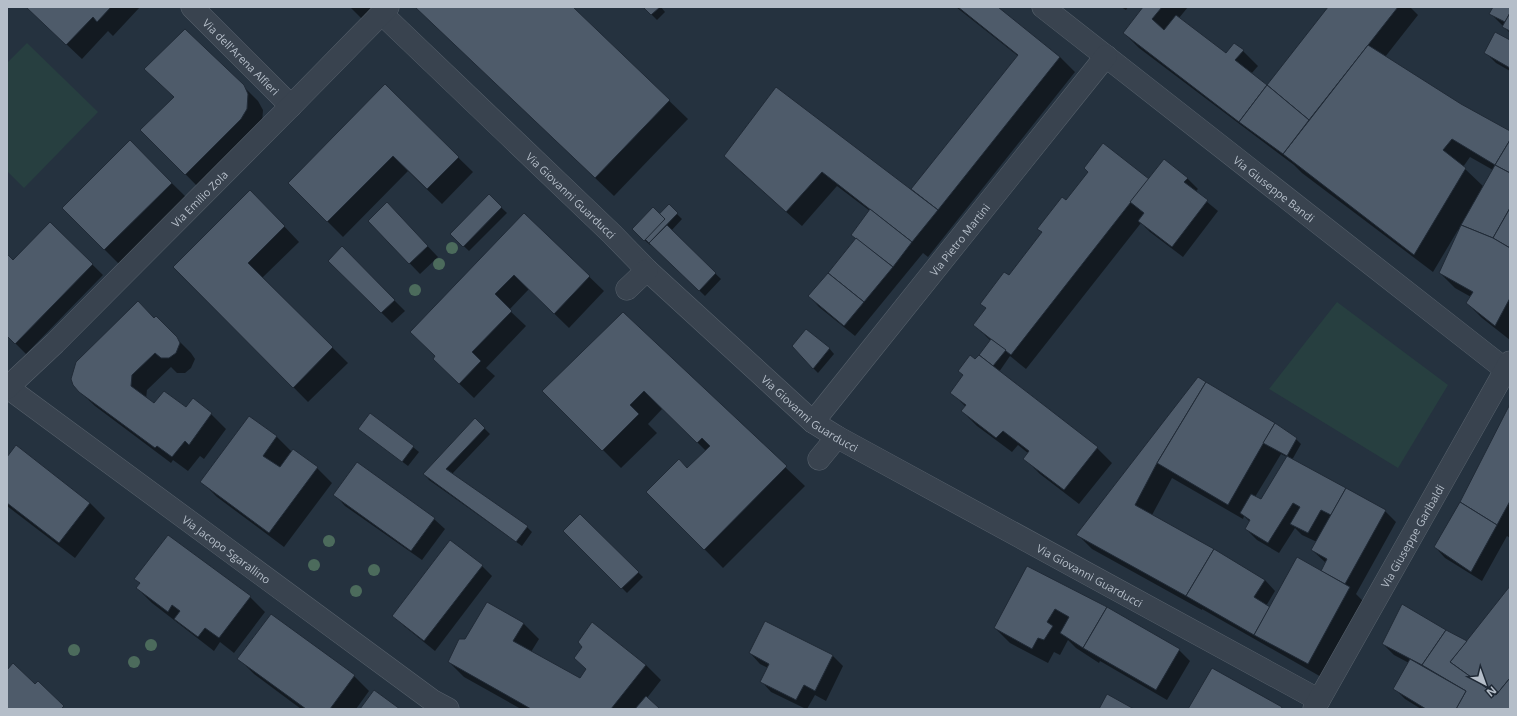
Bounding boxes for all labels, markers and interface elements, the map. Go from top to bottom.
street label: Via dell'Arena Alfieri [200,15,283,98]
street label: Via Giovanni Guarducci [523,149,620,241]
street label: Via Giuseppe Bandi [1231,152,1318,225]
street label: Via Emilio Zola [168,167,231,230]
street label: Via Pietro Martini [926,200,993,279]
street label: Via Giovanni Guarducci [759,371,861,455]
street label: Via Giuseppe Garibaldi [1377,481,1447,590]
street label: Via Jacopo Sgarallino [180,511,274,587]
street label: Via Giovanni Guarducci [1034,540,1146,610]
north arrow [1465,664,1505,704]
text: N [1484,683,1500,701]

